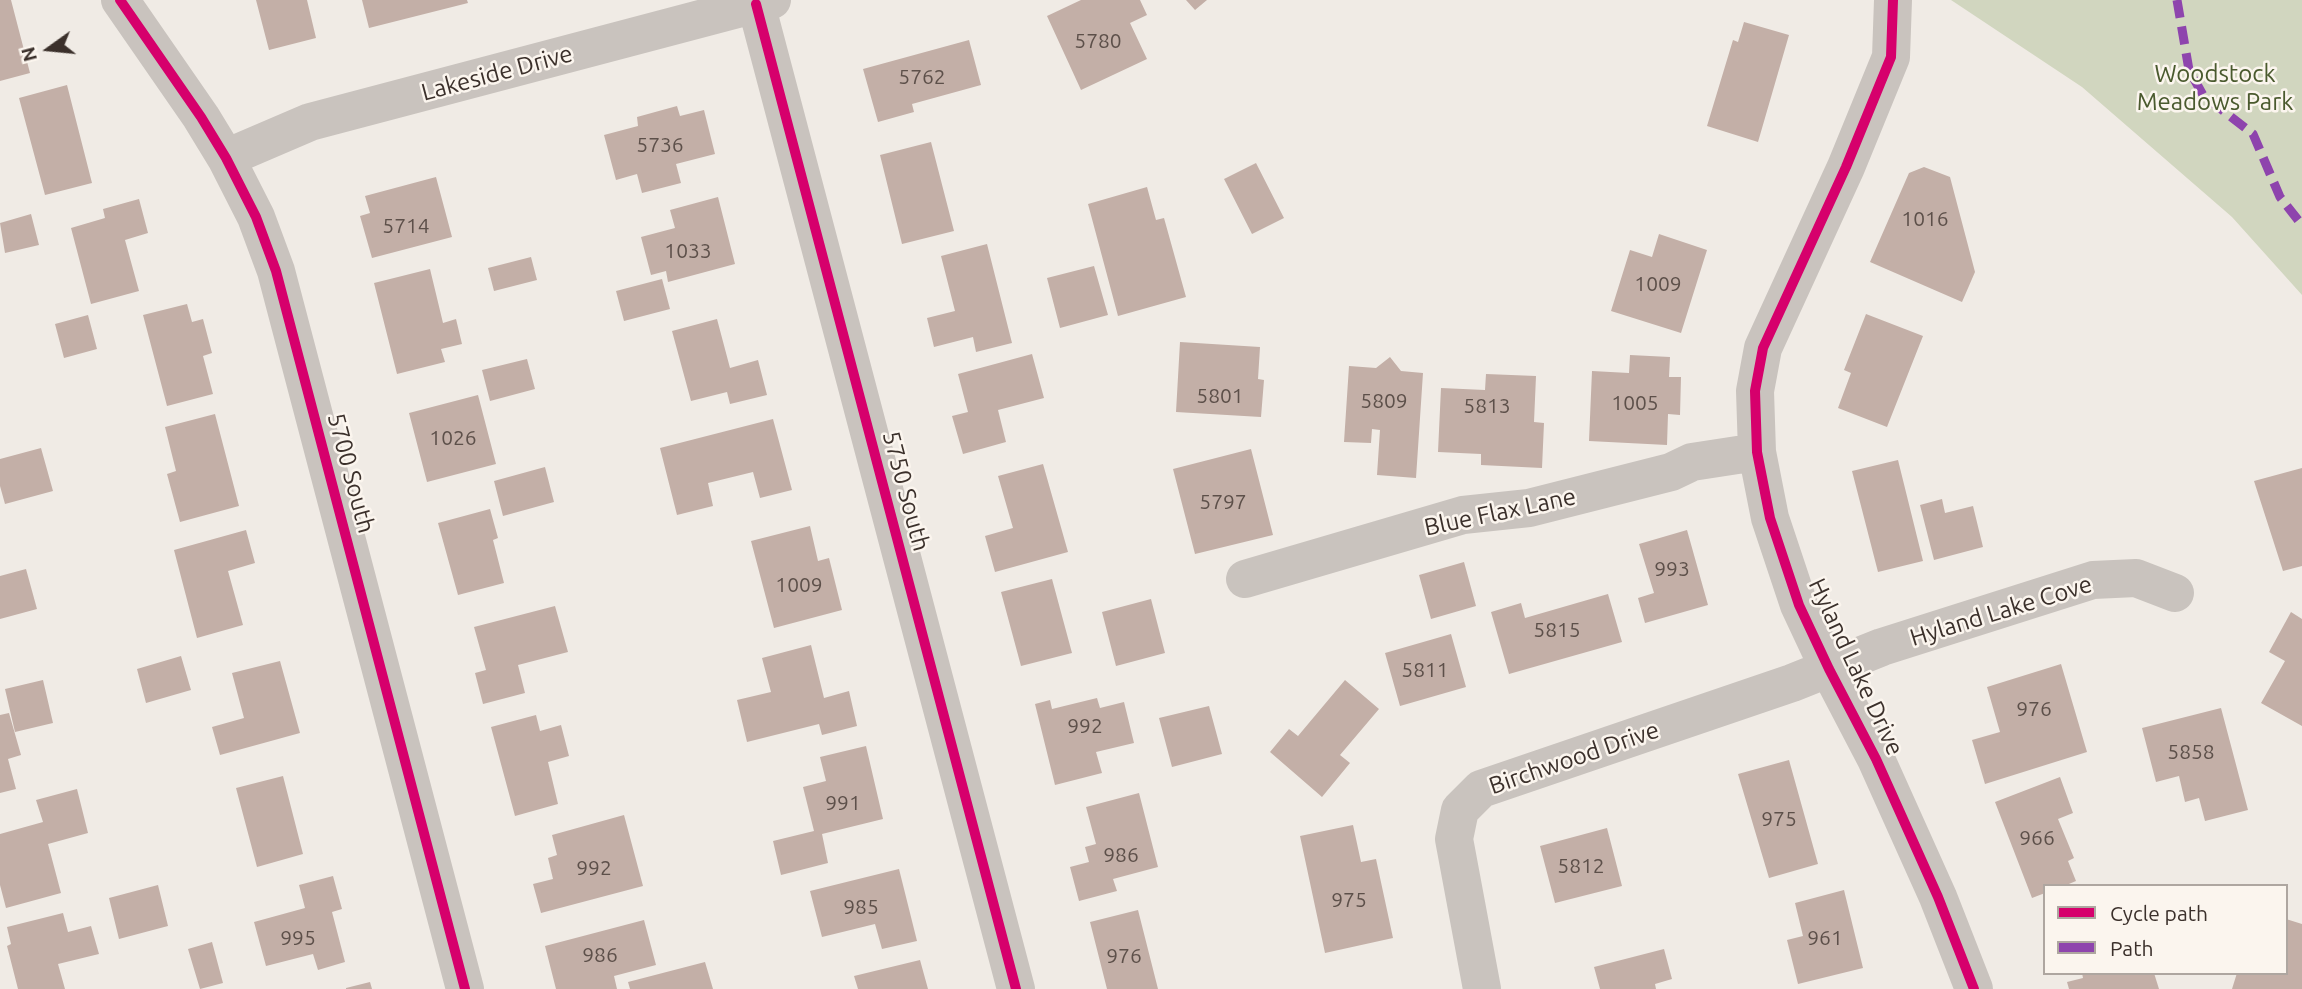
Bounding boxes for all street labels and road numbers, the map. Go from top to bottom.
street label: Lakeside Drive [418,39,576,107]
street label: 5700 South [321,410,381,536]
street label: 5750 South [876,428,936,554]
street label: Blue Flax Lane [1421,482,1579,542]
street label: Hyland Lake Cove [1906,570,2096,652]
street label: Hyland Lake Drive [1802,574,1910,760]
street label: Birchwood Drive [1485,715,1663,801]

